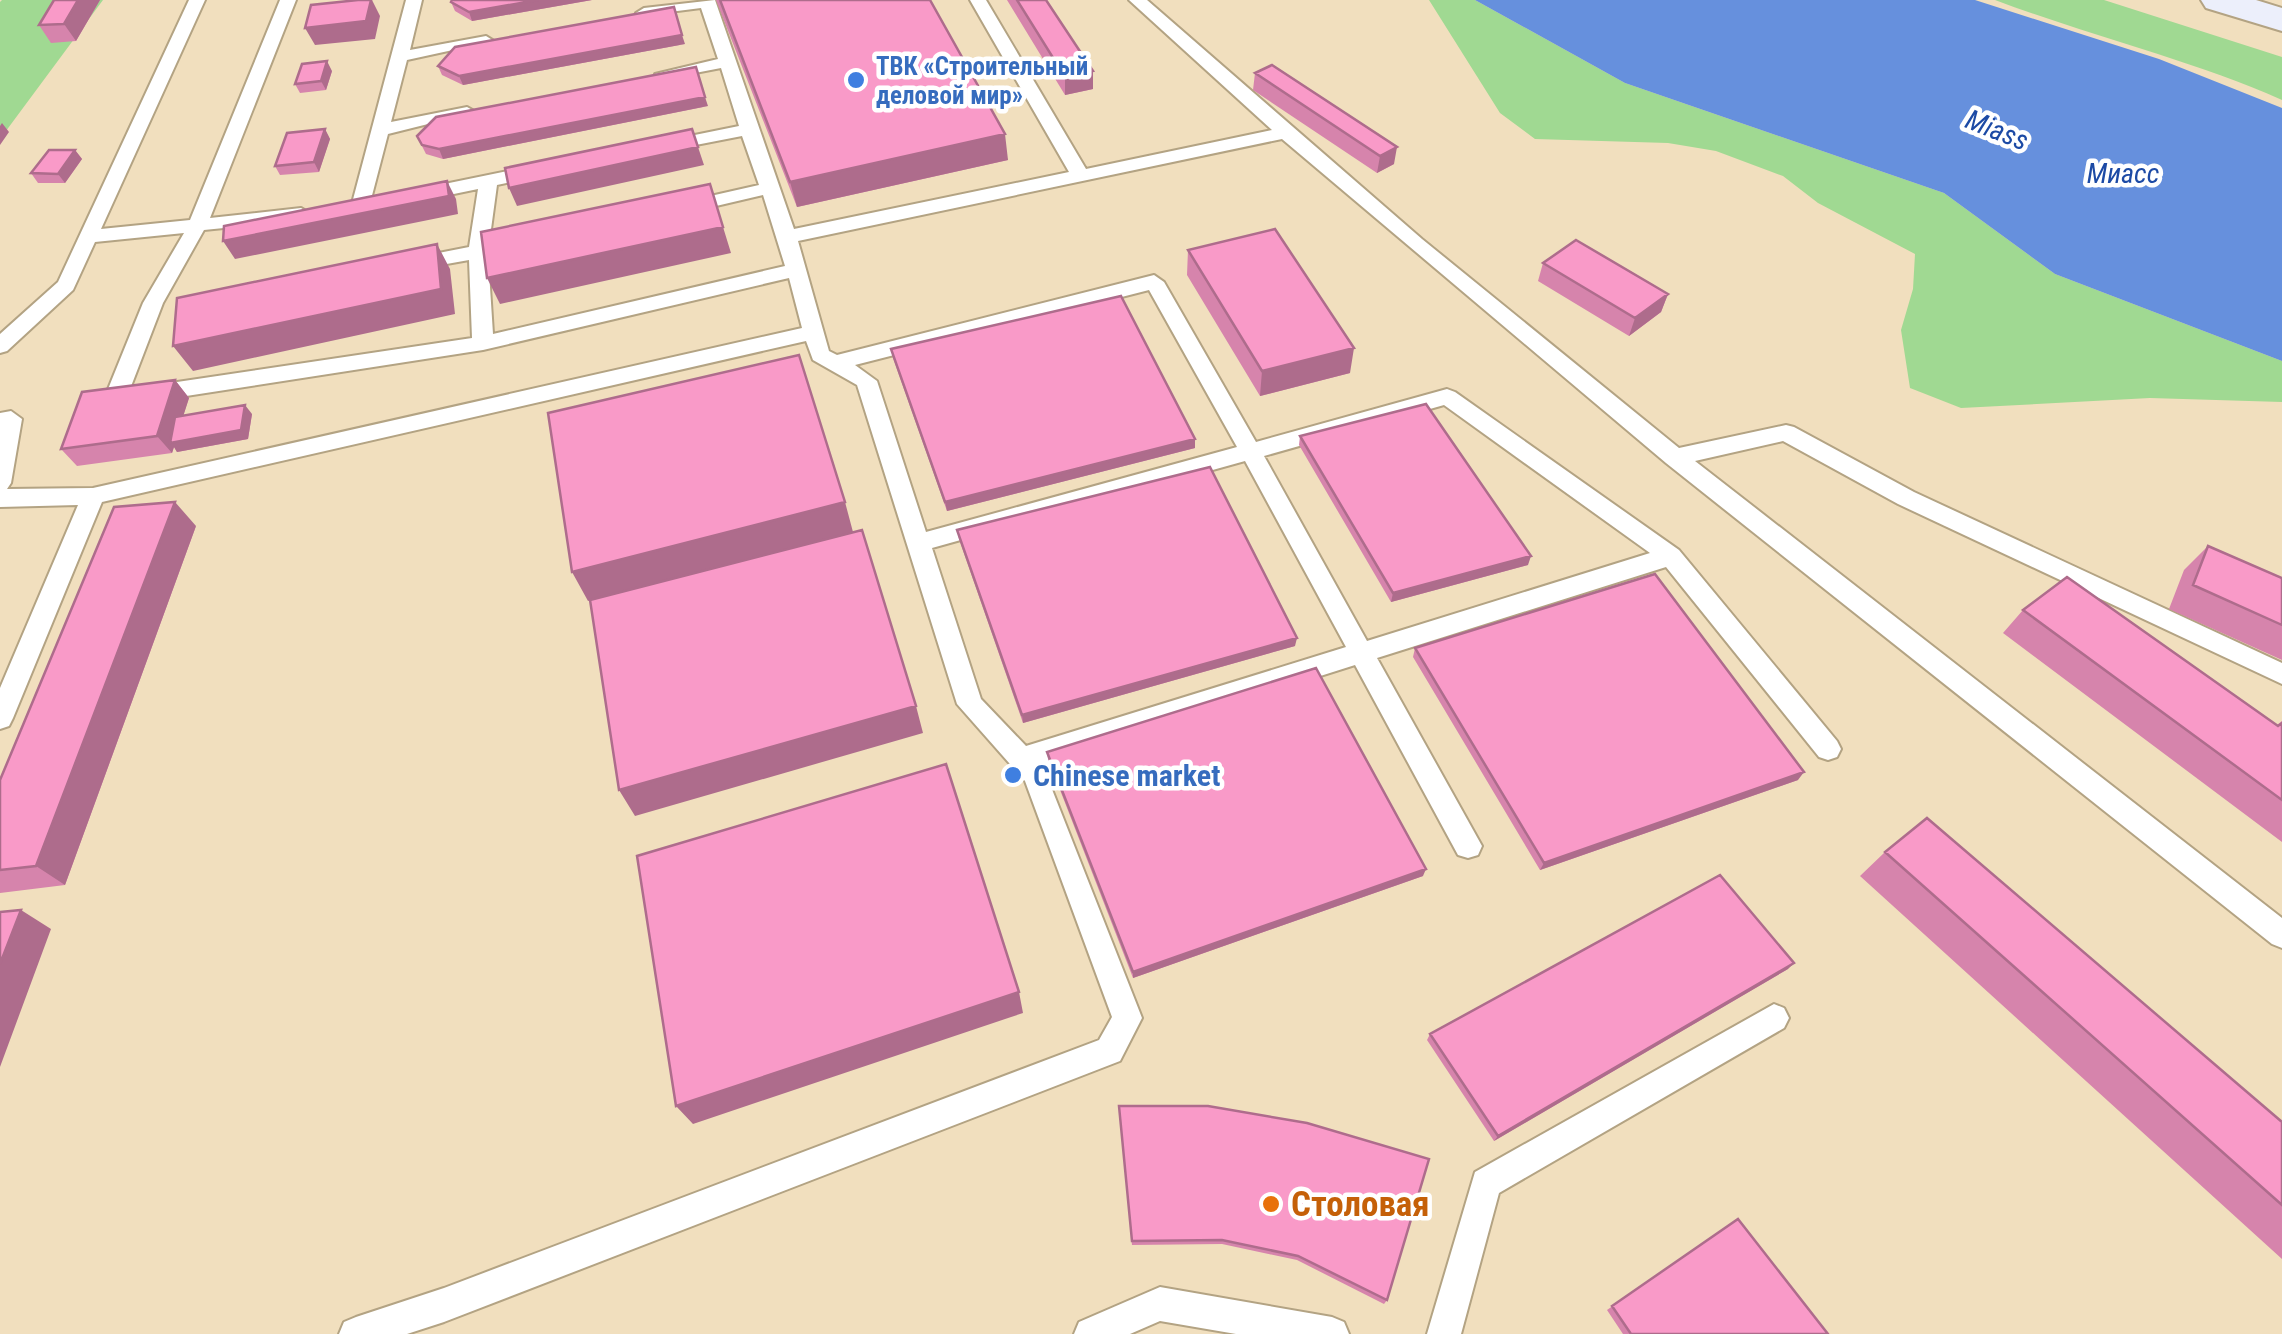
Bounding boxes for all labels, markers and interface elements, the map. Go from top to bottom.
place label: ТВК «Строительный деловой мир» [876,52,1088,110]
marker: ТВК «Строительный деловой мир» [845,69,867,91]
water label: Miass [1961,103,2033,157]
water label: Миасс [2087,157,2159,190]
place label: Chinese market [1033,758,1220,793]
marker: Chinese market [1002,764,1024,786]
place label: Столовая [1291,1184,1430,1225]
marker: Столовая [1260,1193,1282,1215]

